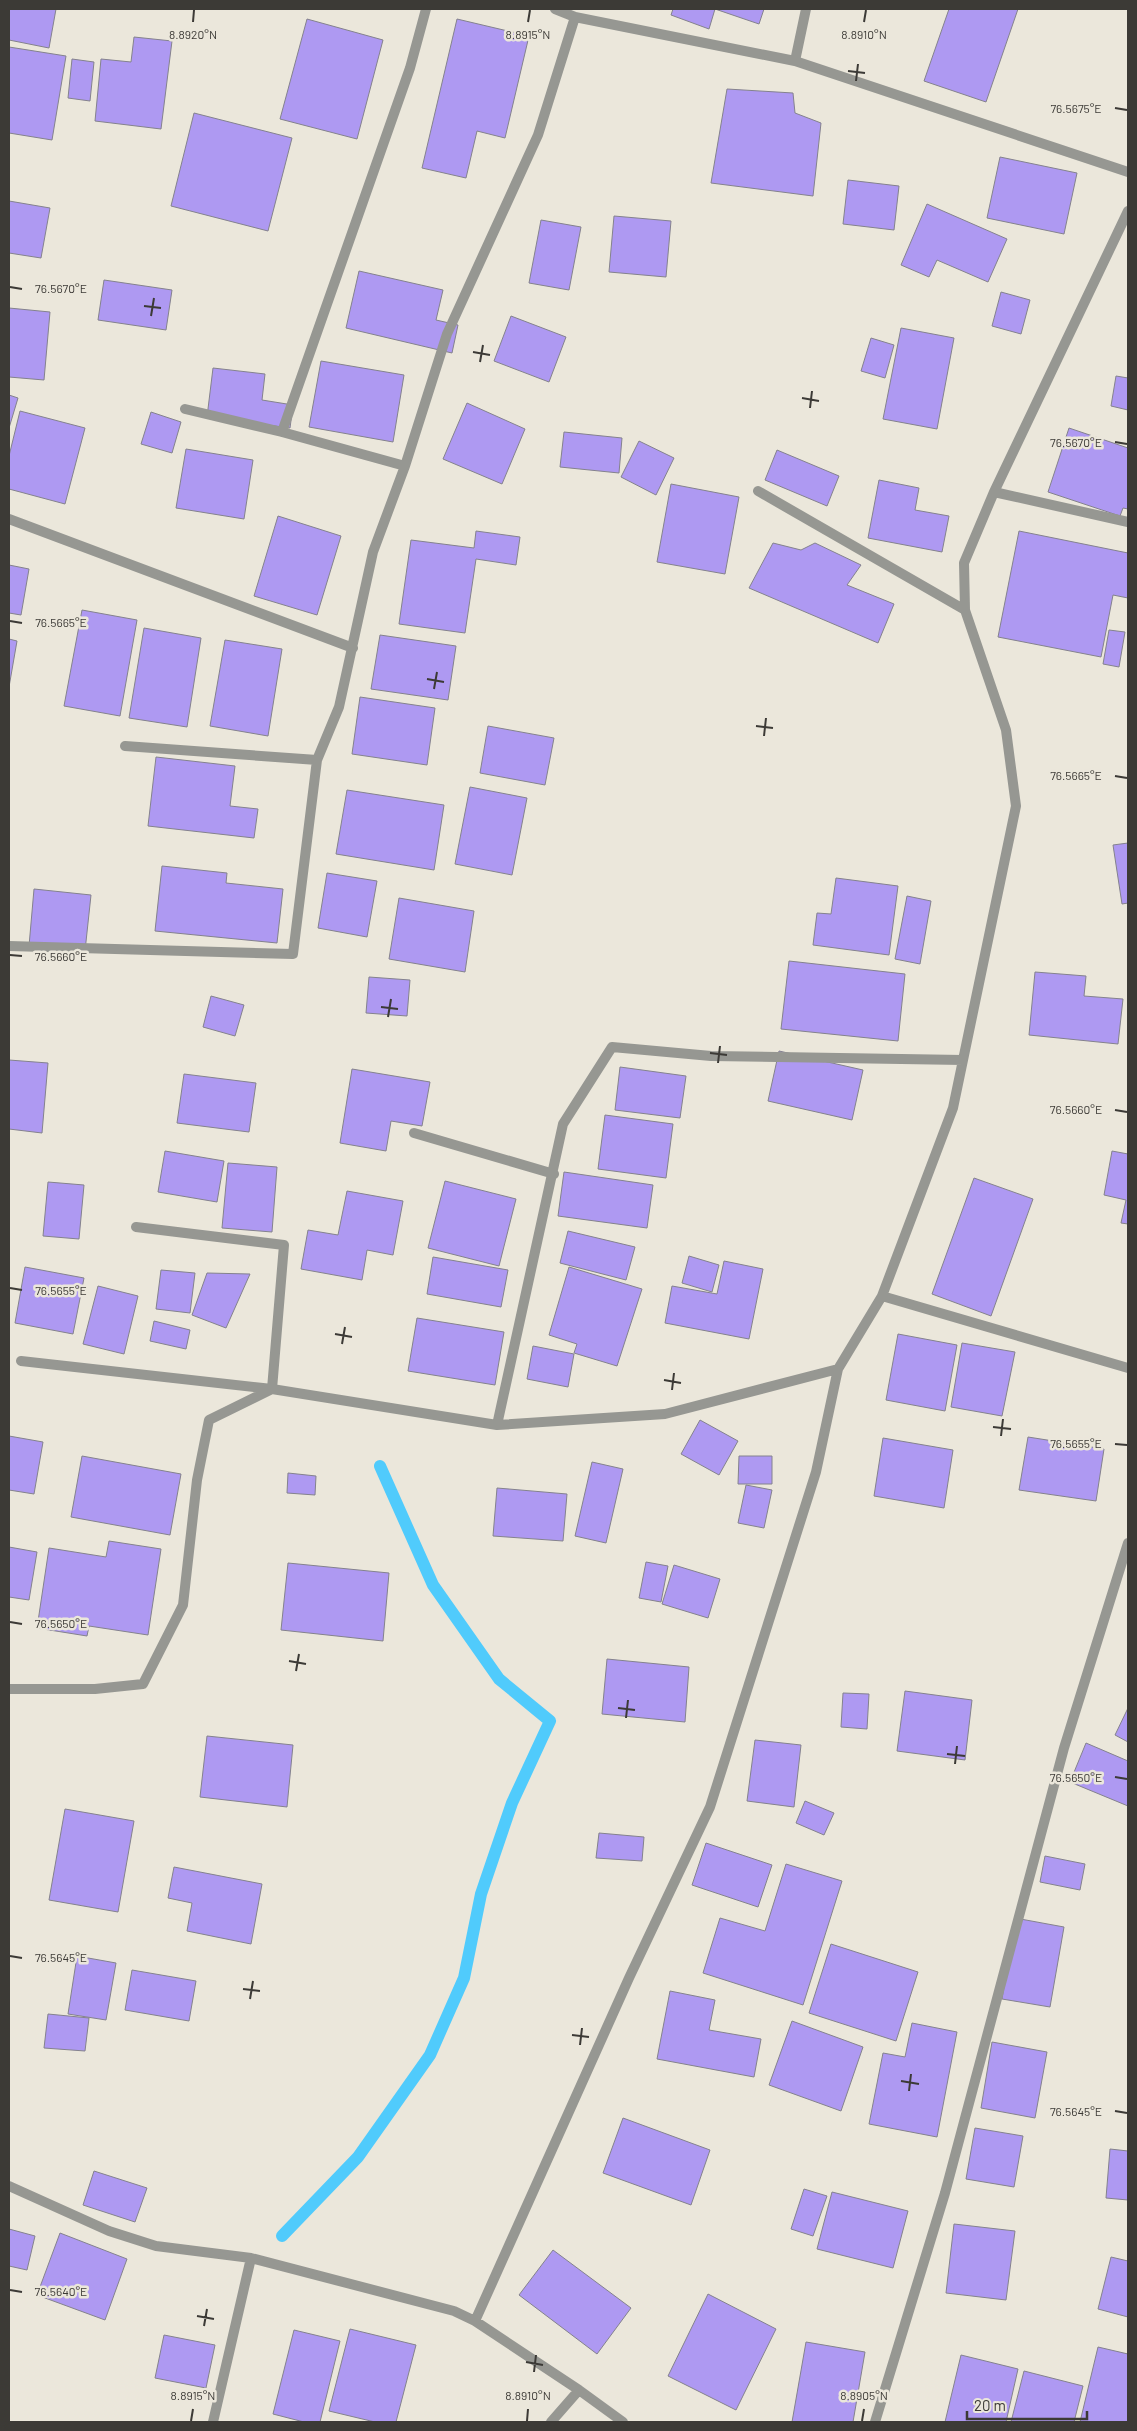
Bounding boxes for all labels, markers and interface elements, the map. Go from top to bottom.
text: 8.8920°N [169,27,217,41]
text: 8.8915°N [506,27,550,41]
text: 8.8910°N [841,27,887,41]
text: 76.5675°E [1050,101,1102,115]
text: 76.5670°E [35,281,87,295]
text: 76.5670°E [1050,435,1102,449]
text: 76.5665°E [35,615,87,629]
text: 76.5665°E [1050,768,1102,782]
text: 76.5660°E [35,949,87,963]
text: 76.5660°E [1050,1102,1102,1116]
text: 76.5655°E [35,1283,87,1297]
text: 76.5655°E [1050,1436,1102,1450]
text: 76.5650°E [35,1616,87,1630]
text: 76.5650°E [1050,1770,1102,1784]
text: 76.5645°E [35,1950,87,1964]
text: 76.5645°E [1050,2104,1102,2118]
text: 76.5640°E [35,2284,87,2298]
text: 8.8915°N [171,2388,215,2402]
text: 8.8910°N [505,2388,551,2402]
text: 8.8905°N [840,2388,888,2402]
scale bar [967,2388,1087,2420]
text: 20 m [974,2396,1006,2414]

